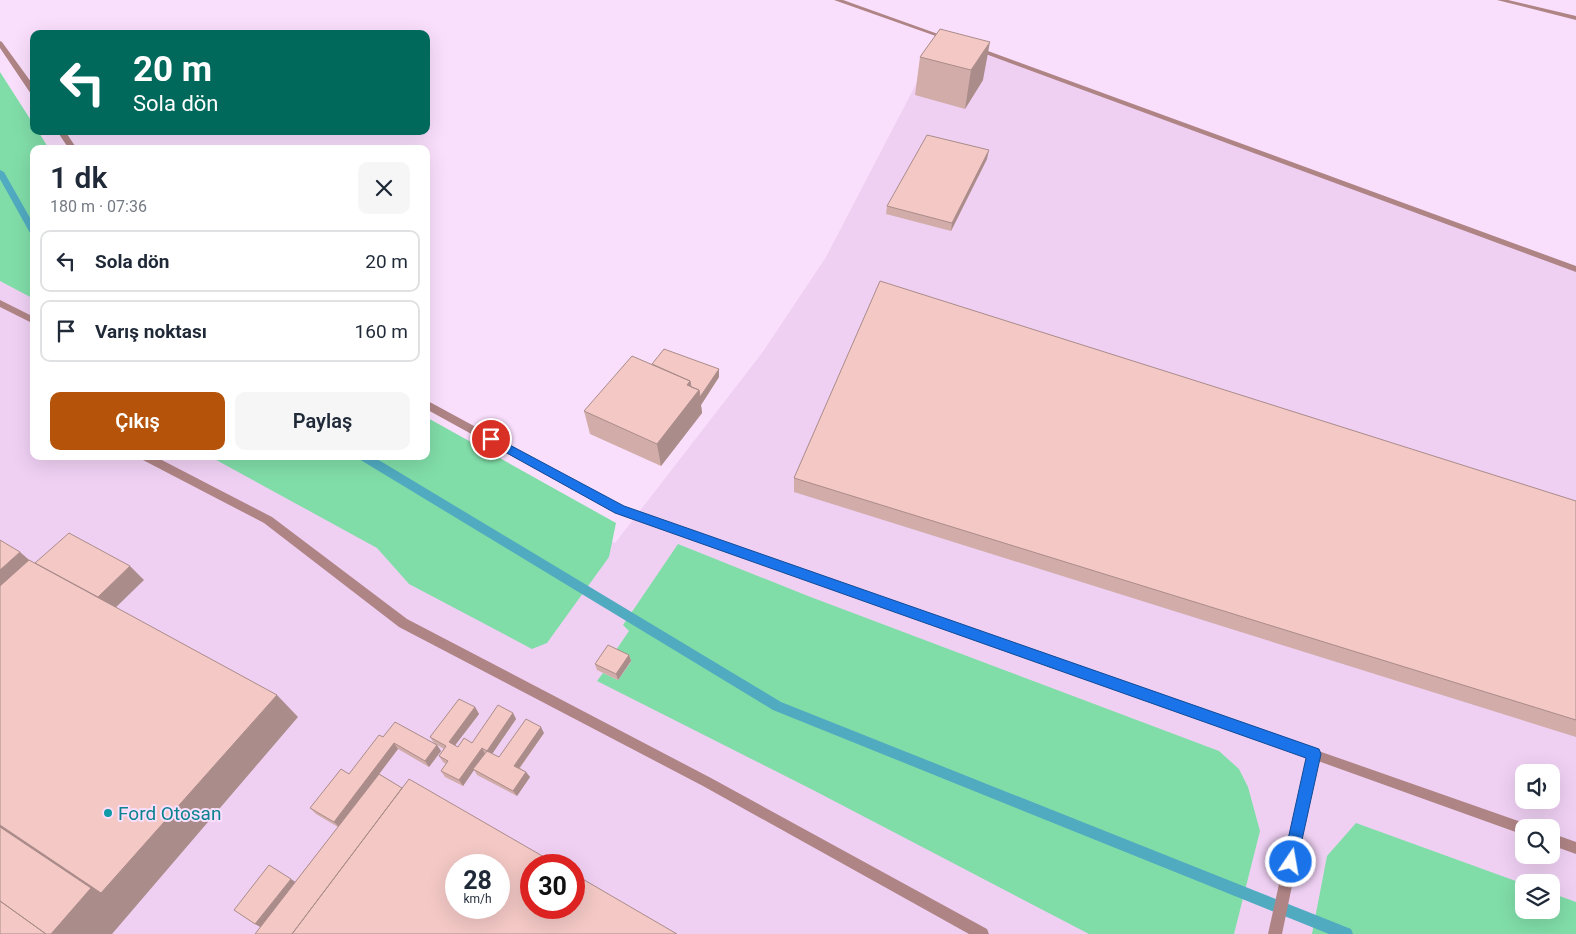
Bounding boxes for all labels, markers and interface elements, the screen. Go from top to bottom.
text: 20 m [133,49,212,90]
icon: left [50,50,115,115]
text: Sola dön [133,91,219,116]
text: 1 dk [50,160,107,195]
button: close [358,162,410,214]
text: 180 m · 07:36 [50,197,147,216]
icon: left [52,247,80,275]
text: Sola dön [95,250,169,273]
text: 20 m [365,250,408,273]
icon: arrive [52,317,80,345]
text: Varış noktası [95,320,207,343]
text: 160 m [355,320,408,343]
button: Çıkış [50,392,225,450]
button: Paylaş [235,392,410,450]
pin [470,418,512,460]
icon: arrive [477,425,505,453]
map controls [1515,764,1560,919]
button: sound [1515,764,1560,809]
place label: Ford Otosan [118,802,221,825]
marker: Ford Otosan [102,807,114,819]
button: search [1515,819,1560,864]
position arrow [1264,835,1316,887]
speed limit sign: 30 [520,854,585,919]
text: 28 [463,866,492,895]
button: layers [1515,874,1560,919]
text: km/h [463,892,492,906]

